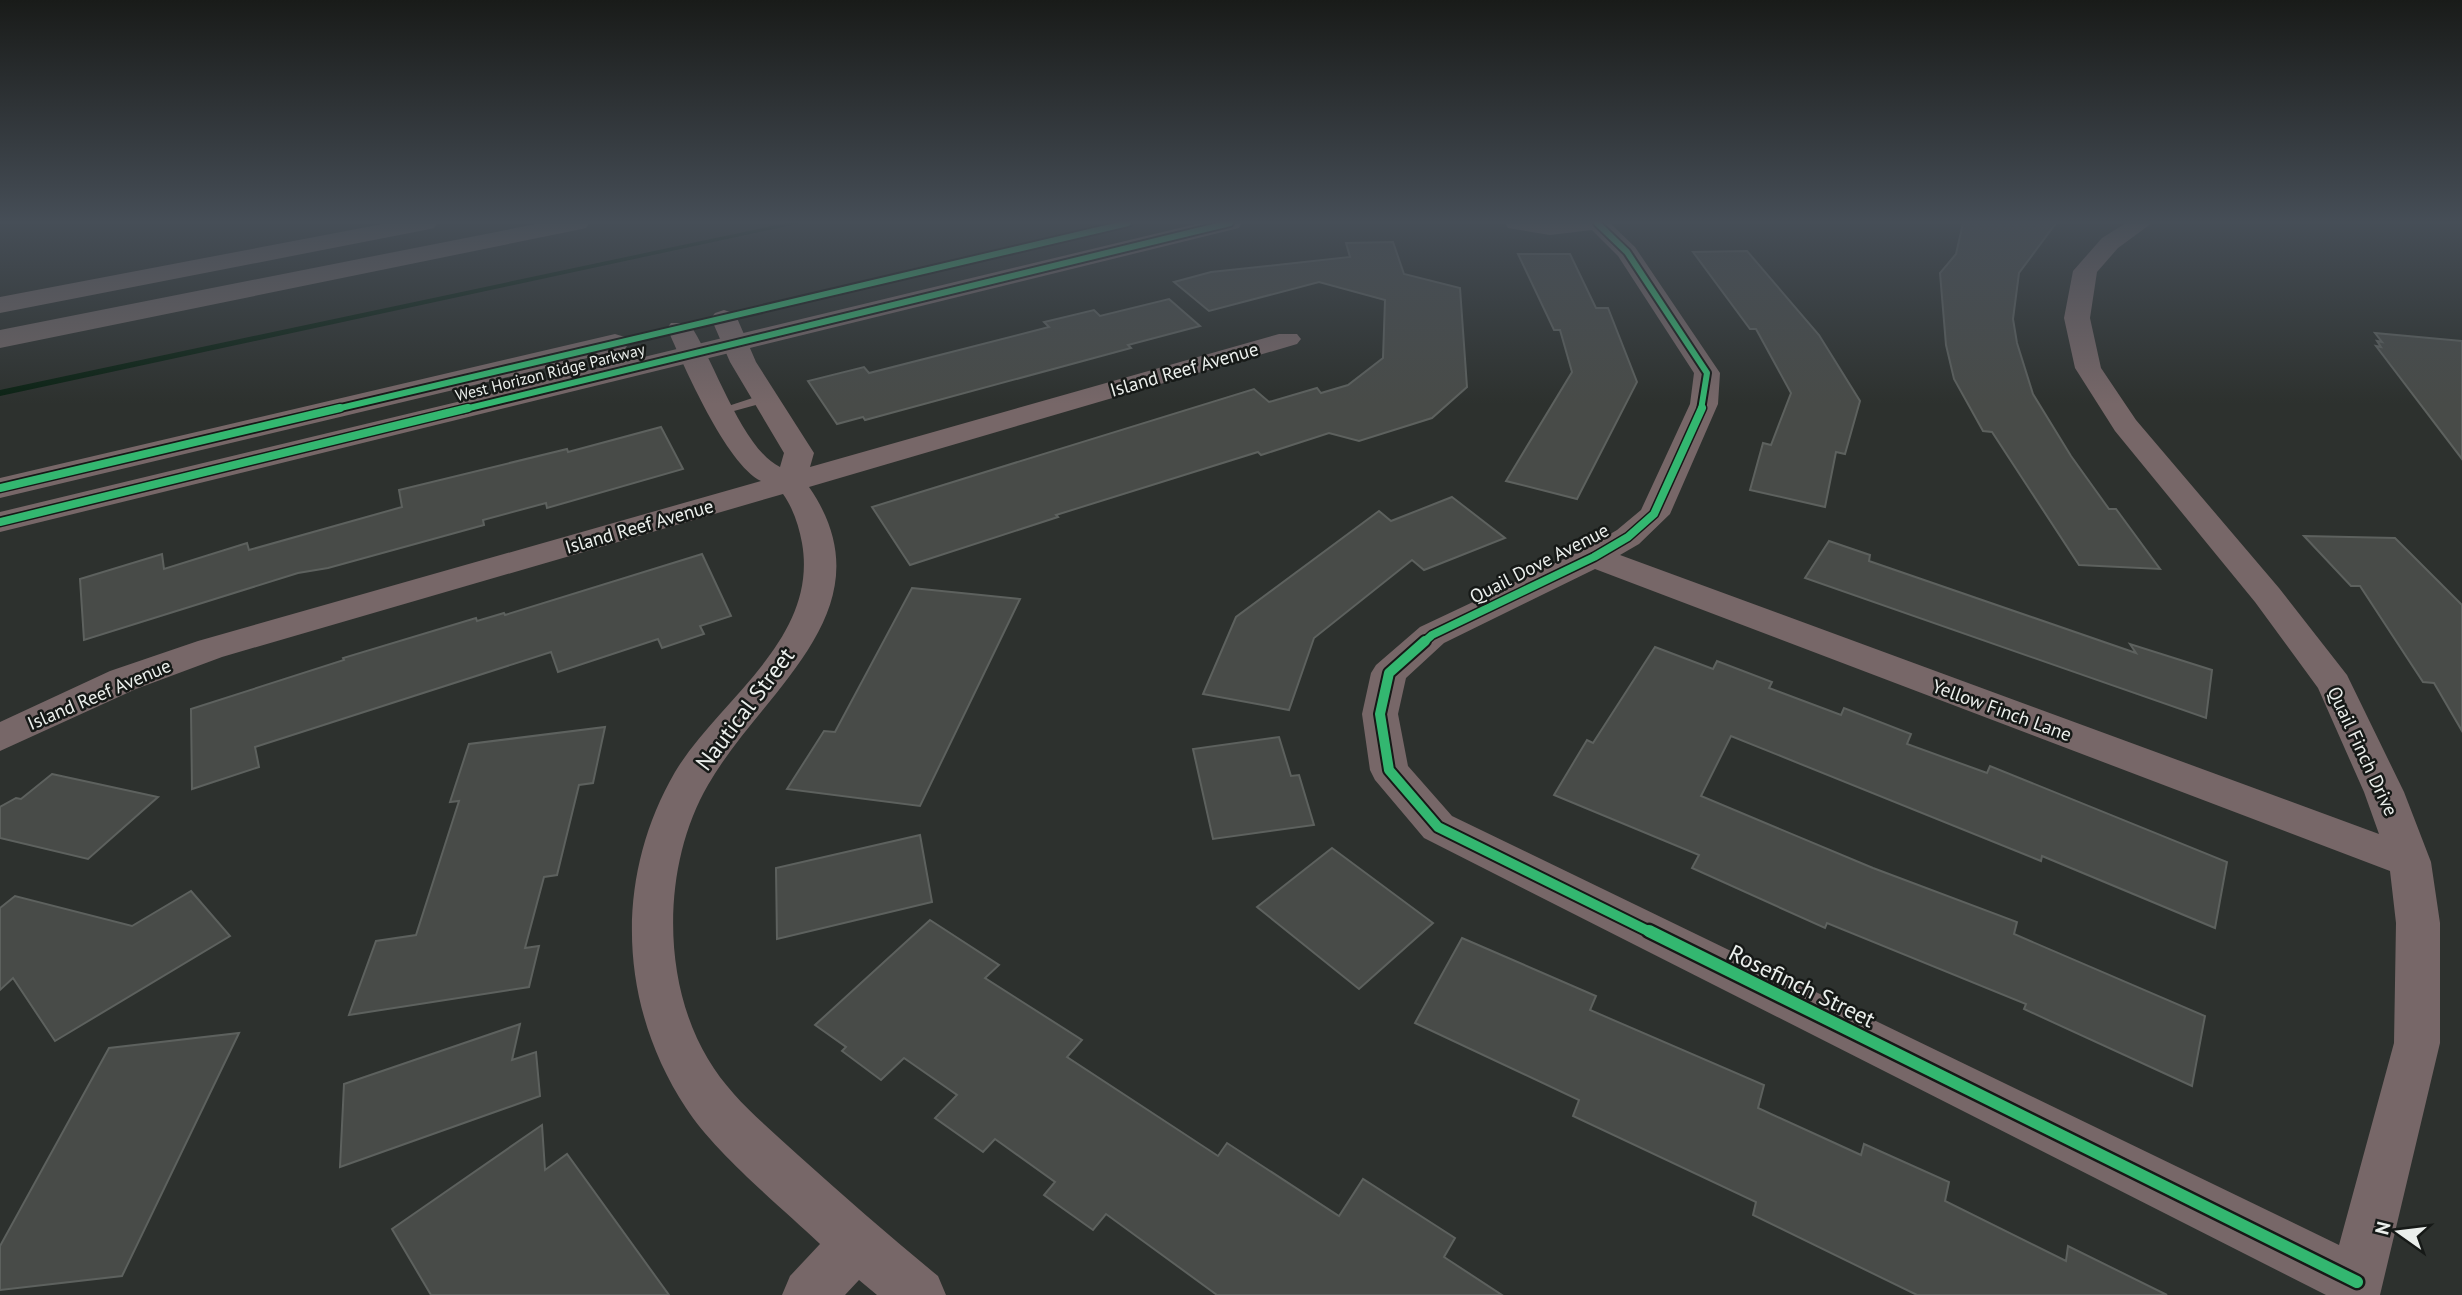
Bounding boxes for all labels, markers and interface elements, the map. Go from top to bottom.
street label: Island Reef Avenue [1107,336,1261,402]
street label: West Horizon Ridge Parkway [453,339,647,405]
street label: Island Reef Avenue [562,493,716,559]
street label: Quail Dove Avenue [1465,518,1613,608]
street label: Nautical Street [689,641,800,776]
street label: Island Reef Avenue [24,653,174,735]
street label: Yellow Finch Lane [1929,674,2075,746]
street label: Quail Finch Drive [2322,682,2404,820]
street label: Rosefinch Street [1724,938,1880,1034]
north arrow [2364,1197,2434,1267]
text: N [2369,1219,2396,1237]

